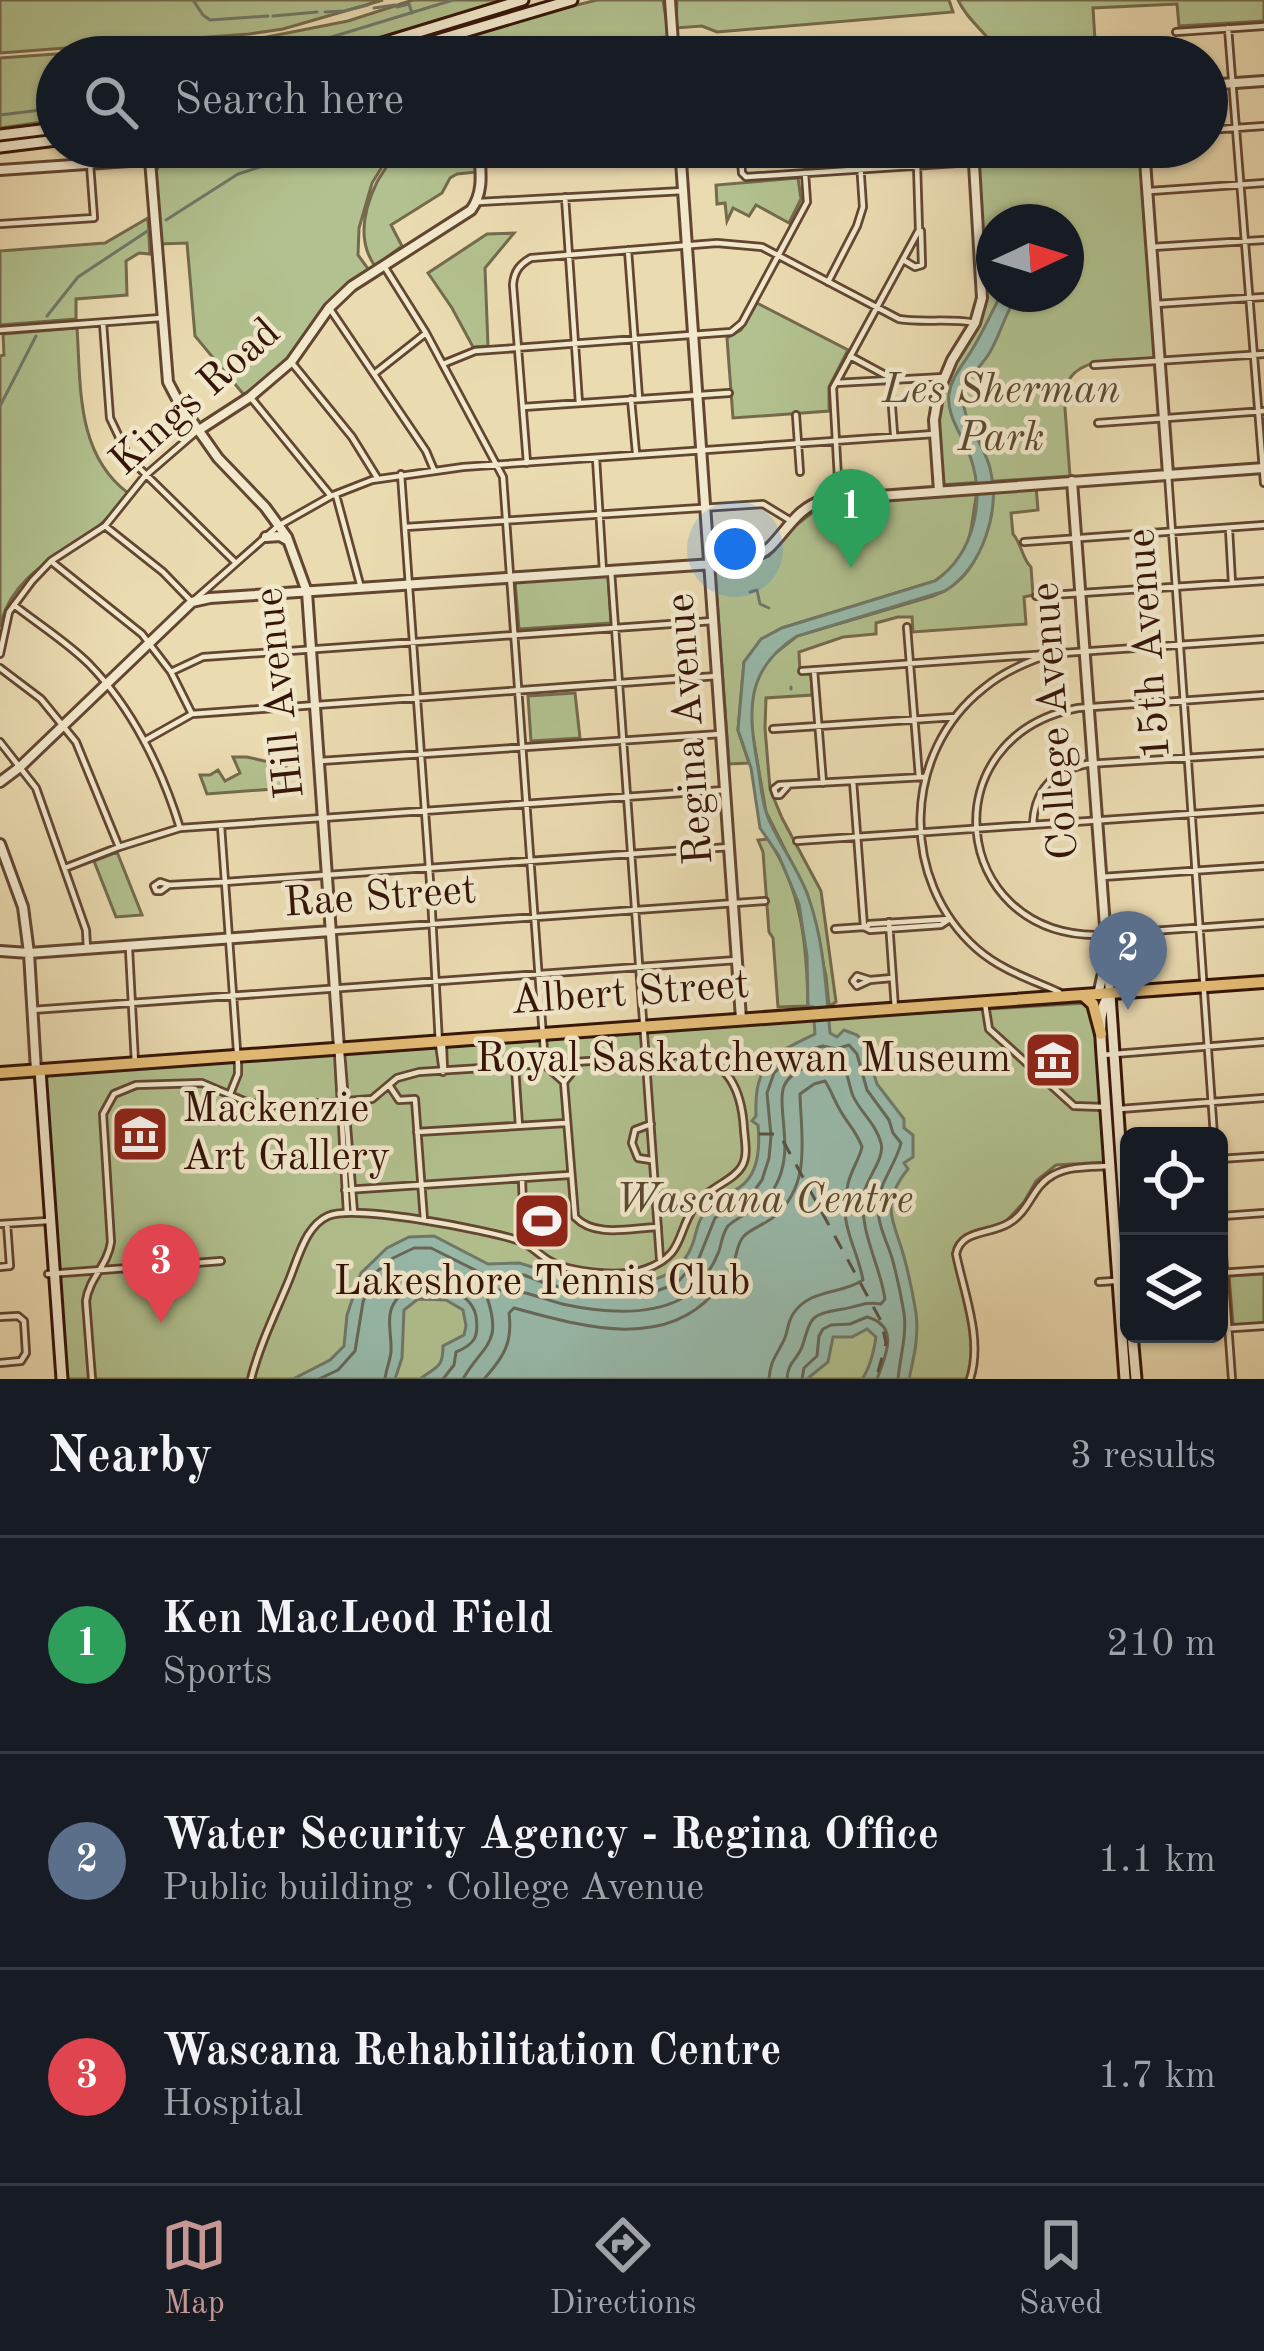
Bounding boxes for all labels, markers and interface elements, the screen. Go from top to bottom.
search box [36,36,1228,168]
icon: search [78,69,144,135]
text: Search here [174,79,404,124]
north arrow [976,204,1084,312]
street label: Kings Road [103,311,289,485]
park label: Les Sherman Park [881,370,1120,460]
pin: 1 [812,469,890,568]
your location [705,519,765,579]
street label: 15th Avenue [1121,527,1179,761]
street label: College Avenue [1025,581,1087,861]
street label: Hill Avenue [249,585,313,801]
street label: Regina Avenue [661,592,721,866]
street label: Rae Street [282,870,478,926]
pin: 2 [1089,911,1167,1010]
street label: Albert Street [509,965,751,1023]
museum icon: Royal Saskatchewan Museum [1022,1029,1084,1091]
place label: Royal Saskatchewan Museum [475,1039,1011,1081]
place label: Mackenzie Art Gallery [182,1089,390,1179]
museum icon: Mackenzie Art Gallery [109,1103,171,1165]
map controls [1120,1127,1228,1343]
button: locate [1120,1127,1228,1235]
park label: Wascana Centre [615,1180,913,1222]
sports icon: Lakeshore Tennis Club [511,1190,573,1252]
pin: 3 [122,1224,200,1323]
button: layers [1120,1235,1228,1343]
place label: Lakeshore Tennis Club [334,1262,750,1304]
text: Nearby [48,1432,213,1483]
text: 3 results [1070,1437,1216,1476]
text: Ken MacLeod Field [162,1598,553,1643]
text: 1 [76,1625,98,1664]
text: 210 m [1106,1625,1216,1664]
text: Sports [162,1653,272,1692]
text: Water Security Agency - Regina Office [162,1814,939,1859]
text: 2 [76,1841,98,1880]
text: 1.1 km [1098,1841,1216,1880]
text: Public building · College Avenue [162,1869,704,1908]
text: Wascana Rehabilitation Centre [162,2030,781,2075]
text: 3 [76,2057,98,2096]
text: 1.7 km [1098,2057,1216,2096]
text: Hospital [162,2085,303,2124]
tab: Map [161,2212,227,2325]
tab: Directions [550,2212,696,2325]
tab: Saved [1019,2212,1103,2325]

